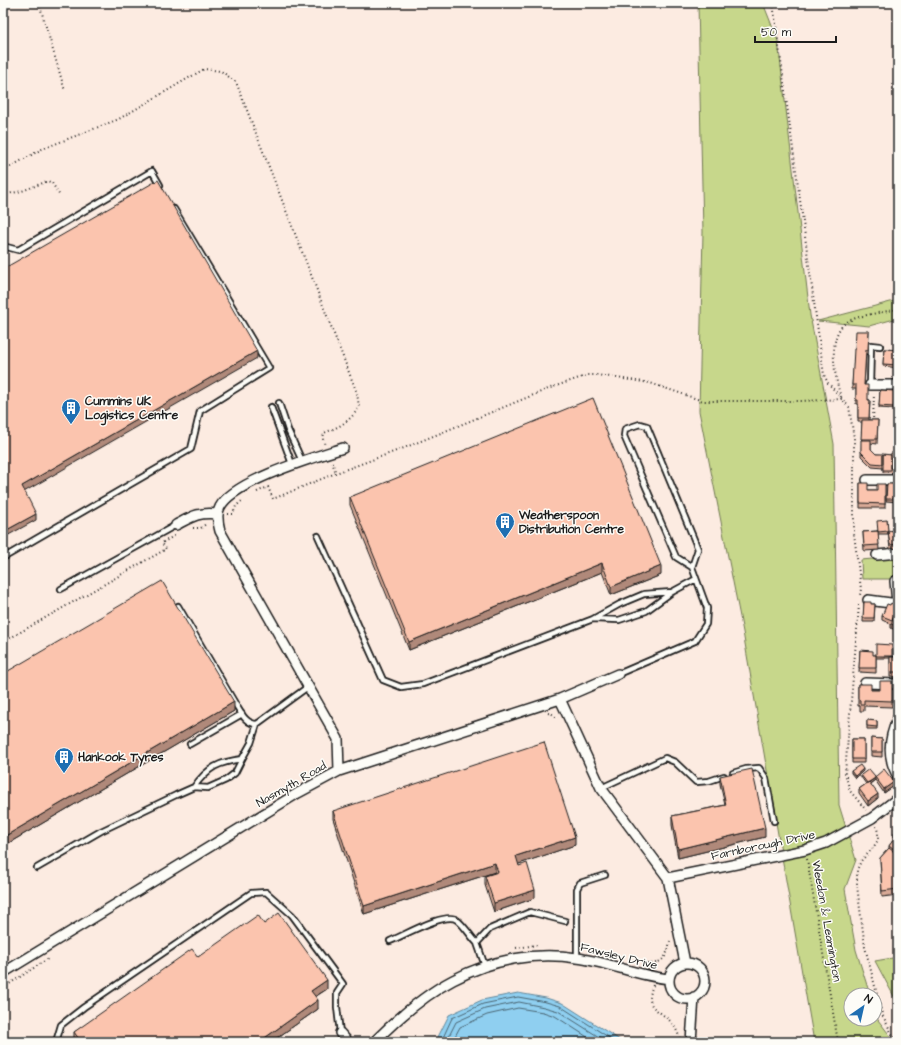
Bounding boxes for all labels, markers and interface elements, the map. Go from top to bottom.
scale bar [755,18,836,44]
text: 50 m [761,24,792,41]
place label: Cummins UK Logistics Centre [85,393,179,426]
building icon: Cummins UK Logistics Centre [60,397,82,425]
place label: Weatherspoon Distribution Centre [518,507,624,538]
building icon: Weatherspoon Distribution Centre [494,511,516,539]
building icon: Hankook Tyres [53,746,75,774]
place label: Hankook Tyres [78,749,164,767]
street label: Nasmyth Road [253,757,330,812]
street label: Farnborough Drive [710,826,817,866]
street label: Weedon & Leamington [807,859,846,983]
street label: Fawsley Drive [578,939,660,975]
north arrow [843,987,883,1027]
text: N [861,991,875,1007]

